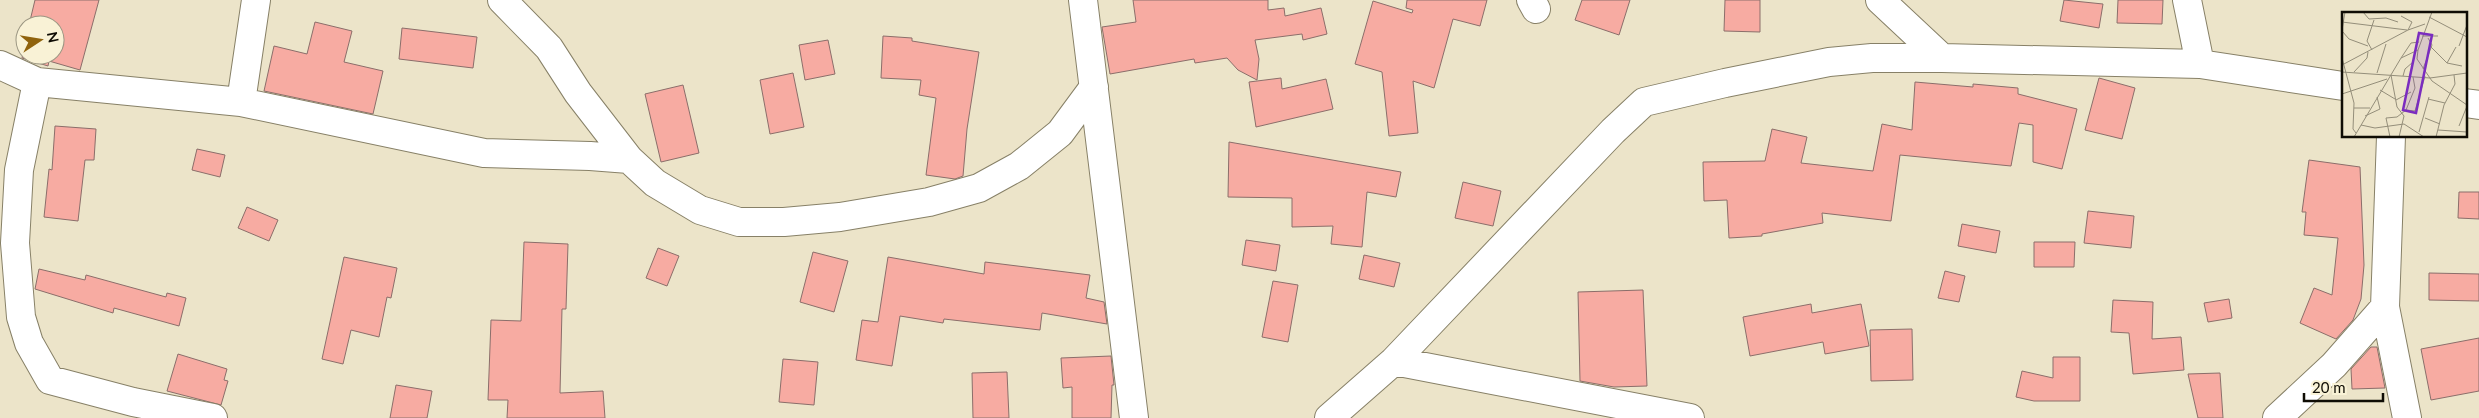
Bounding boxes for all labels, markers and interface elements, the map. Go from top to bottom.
inset map [2342,12,2466,138]
north arrow [15,15,65,65]
text: N [44,30,63,44]
scale bar [2304,370,2383,402]
text: 20 m [2312,378,2346,396]

